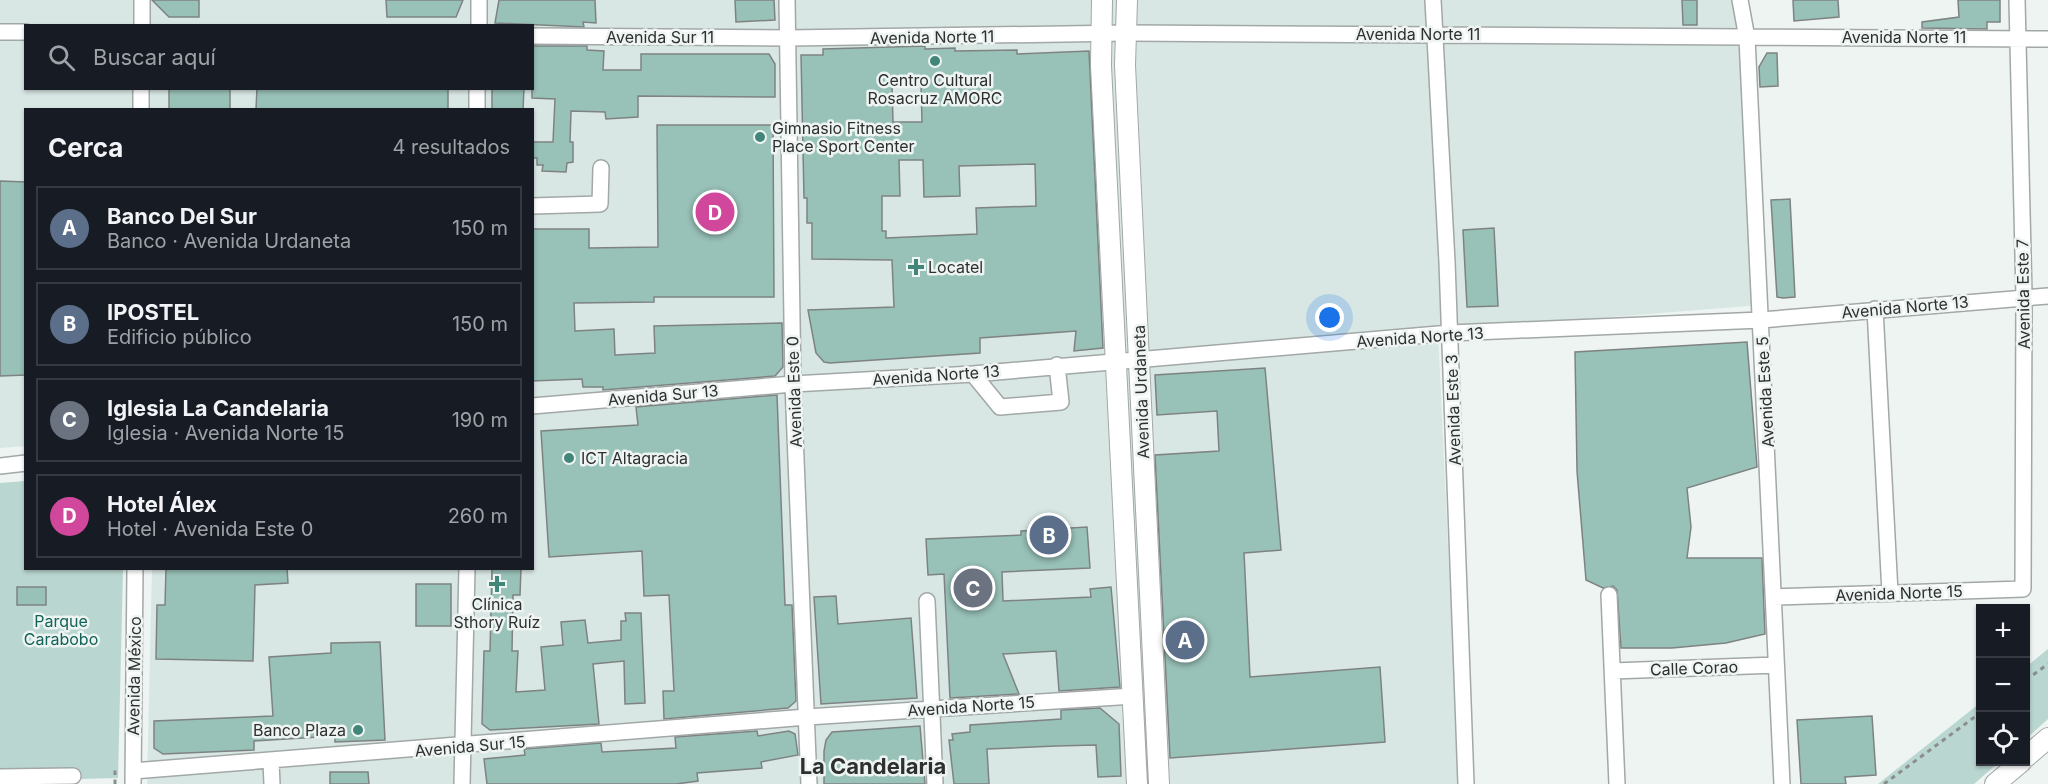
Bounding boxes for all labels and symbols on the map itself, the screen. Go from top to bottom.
street label: Avenida Norte 11 [1356,24,1480,44]
street label: Avenida Norte 11 [870,26,994,48]
street label: Avenida Sur 11 [606,27,714,47]
street label: Avenida Norte 11 [1842,27,1966,47]
marker: Centro Cultural Rosacruz AMORC [928,54,942,68]
place label: Centro Cultural Rosacruz AMORC [868,70,1002,108]
place label: Gimnasio Fitness Place Sport Center [772,118,915,156]
marker: Gimnasio Fitness Place Sport Center [753,130,767,144]
pin: D [696,190,734,234]
street label: Avenida Este 7 [2012,239,2034,349]
place label: Locatel [928,257,983,277]
marker: Locatel [909,260,923,274]
street label: Avenida Norte 13 [1840,291,1970,323]
your location [1315,303,1344,332]
street label: Avenida Norte 13 [1356,323,1484,351]
street label: Avenida Urdaneta [1129,325,1153,459]
street label: Avenida Este 0 [782,336,806,448]
street label: Avenida Este 5 [1752,336,1778,448]
street label: Avenida Este 3 [1441,354,1465,466]
street label: Avenida Norte 13 [872,361,1000,389]
street label: Avenida Sur 13 [607,380,719,410]
place label: ICT Altagracia [581,448,688,468]
marker: ICT Altagracia [562,451,576,465]
pin: B [1030,512,1068,558]
pin: C [954,566,992,610]
marker: Clínica Sthory Ruíz [488,575,506,593]
street label: Avenida Norte 15 [1835,581,1963,605]
place label: Clínica Sthory Ruíz [454,594,540,632]
park label: Parque Carabobo [24,611,98,649]
street label: Avenida México [123,616,145,736]
pin: A [1166,618,1204,662]
street label: Calle Corao [1650,656,1738,680]
street label: Avenida Norte 15 [907,692,1035,720]
place label: Banco Plaza [253,720,346,740]
marker: Banco Plaza [351,723,365,737]
street label: Avenida Sur 15 [414,731,526,761]
district label: La Candelaria [800,753,946,779]

